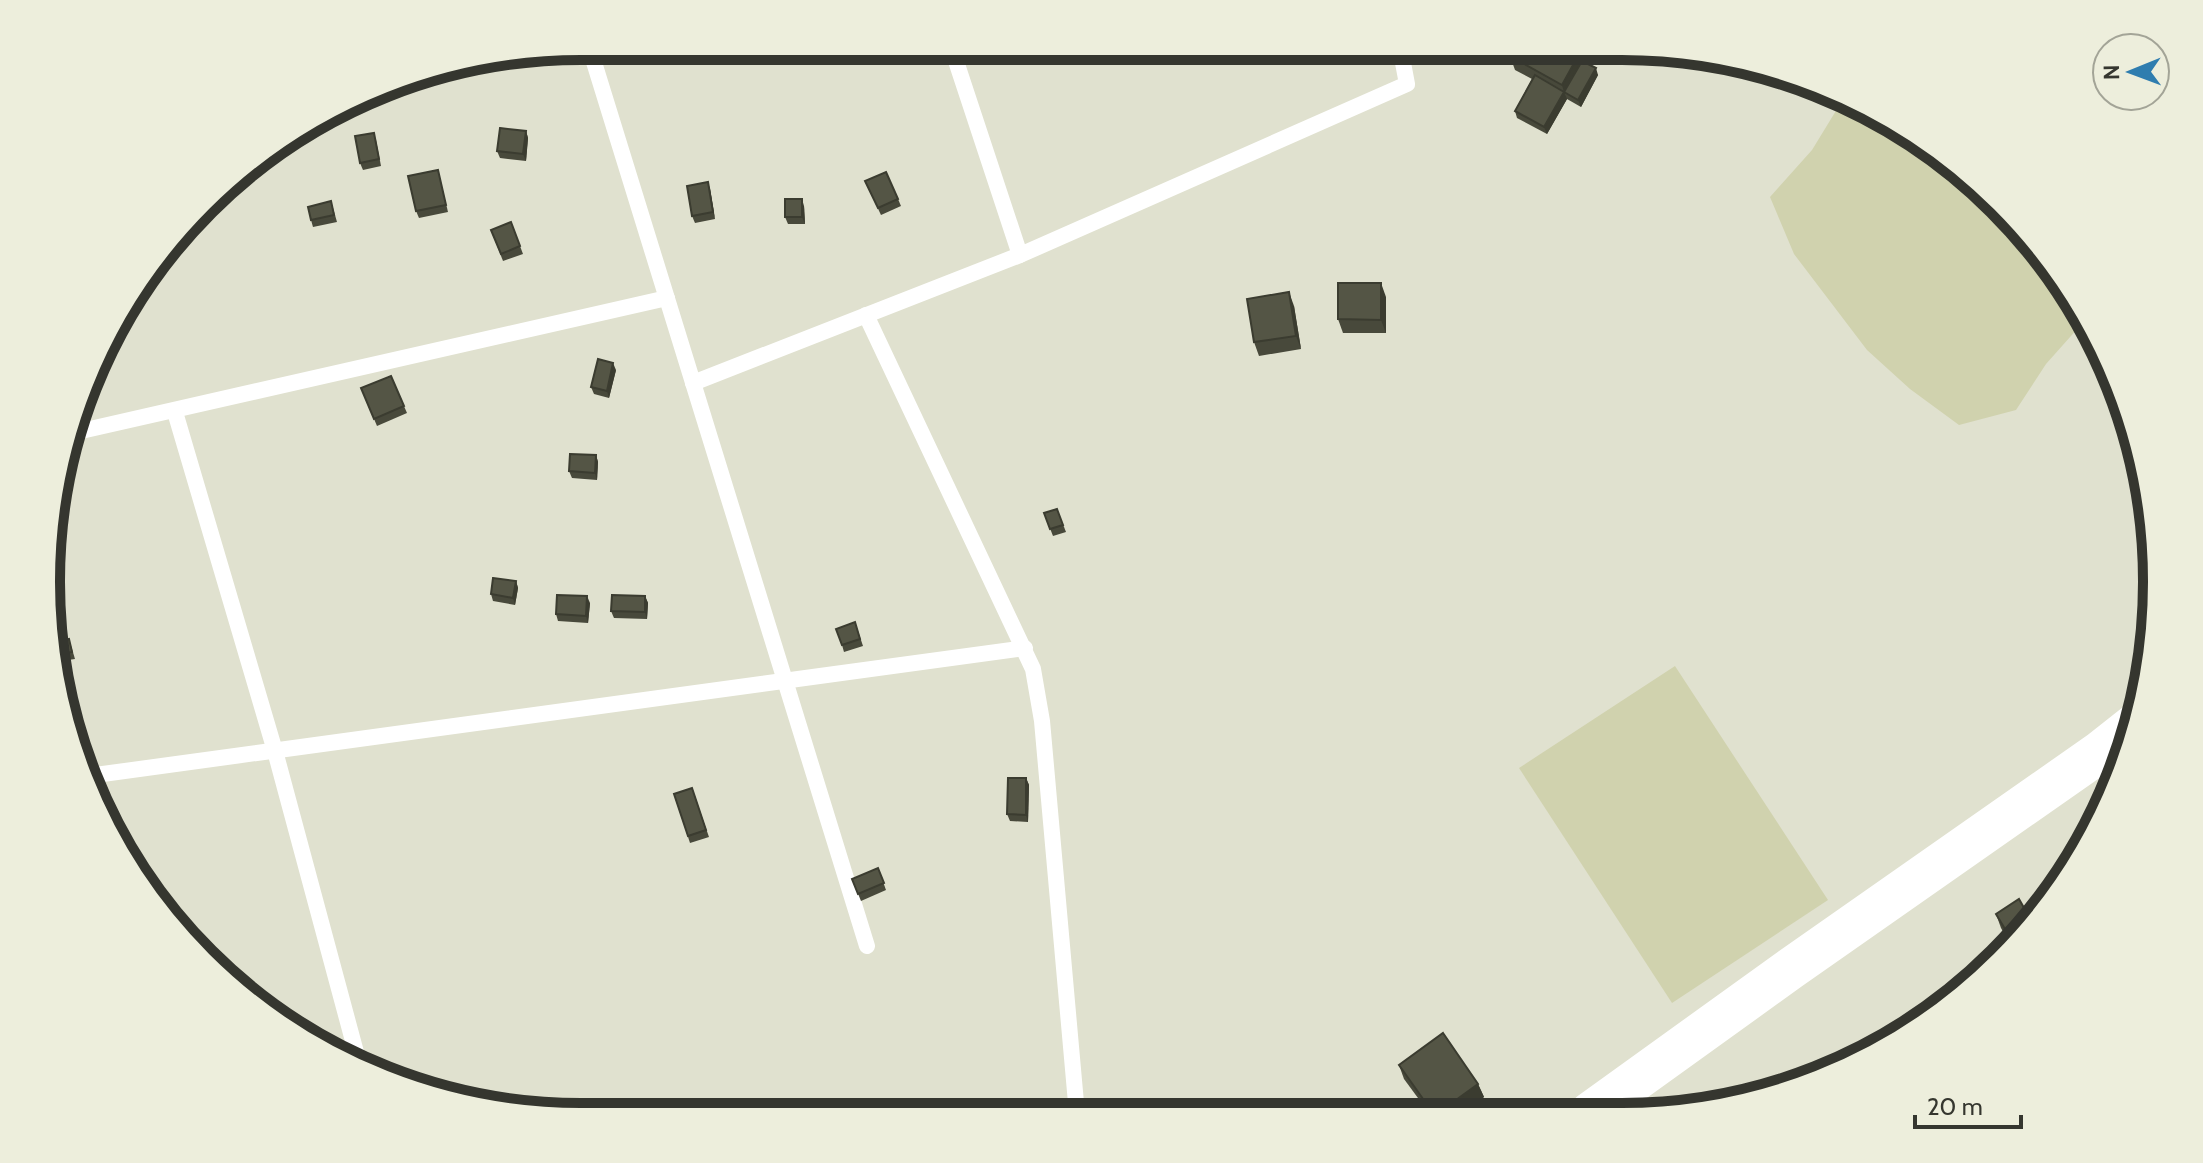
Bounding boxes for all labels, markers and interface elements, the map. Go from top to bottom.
north arrow [2091,32,2171,112]
text: N [2098,64,2125,80]
scale bar [1915,1079,2021,1129]
text: 20 m [1927,1092,1983,1121]

